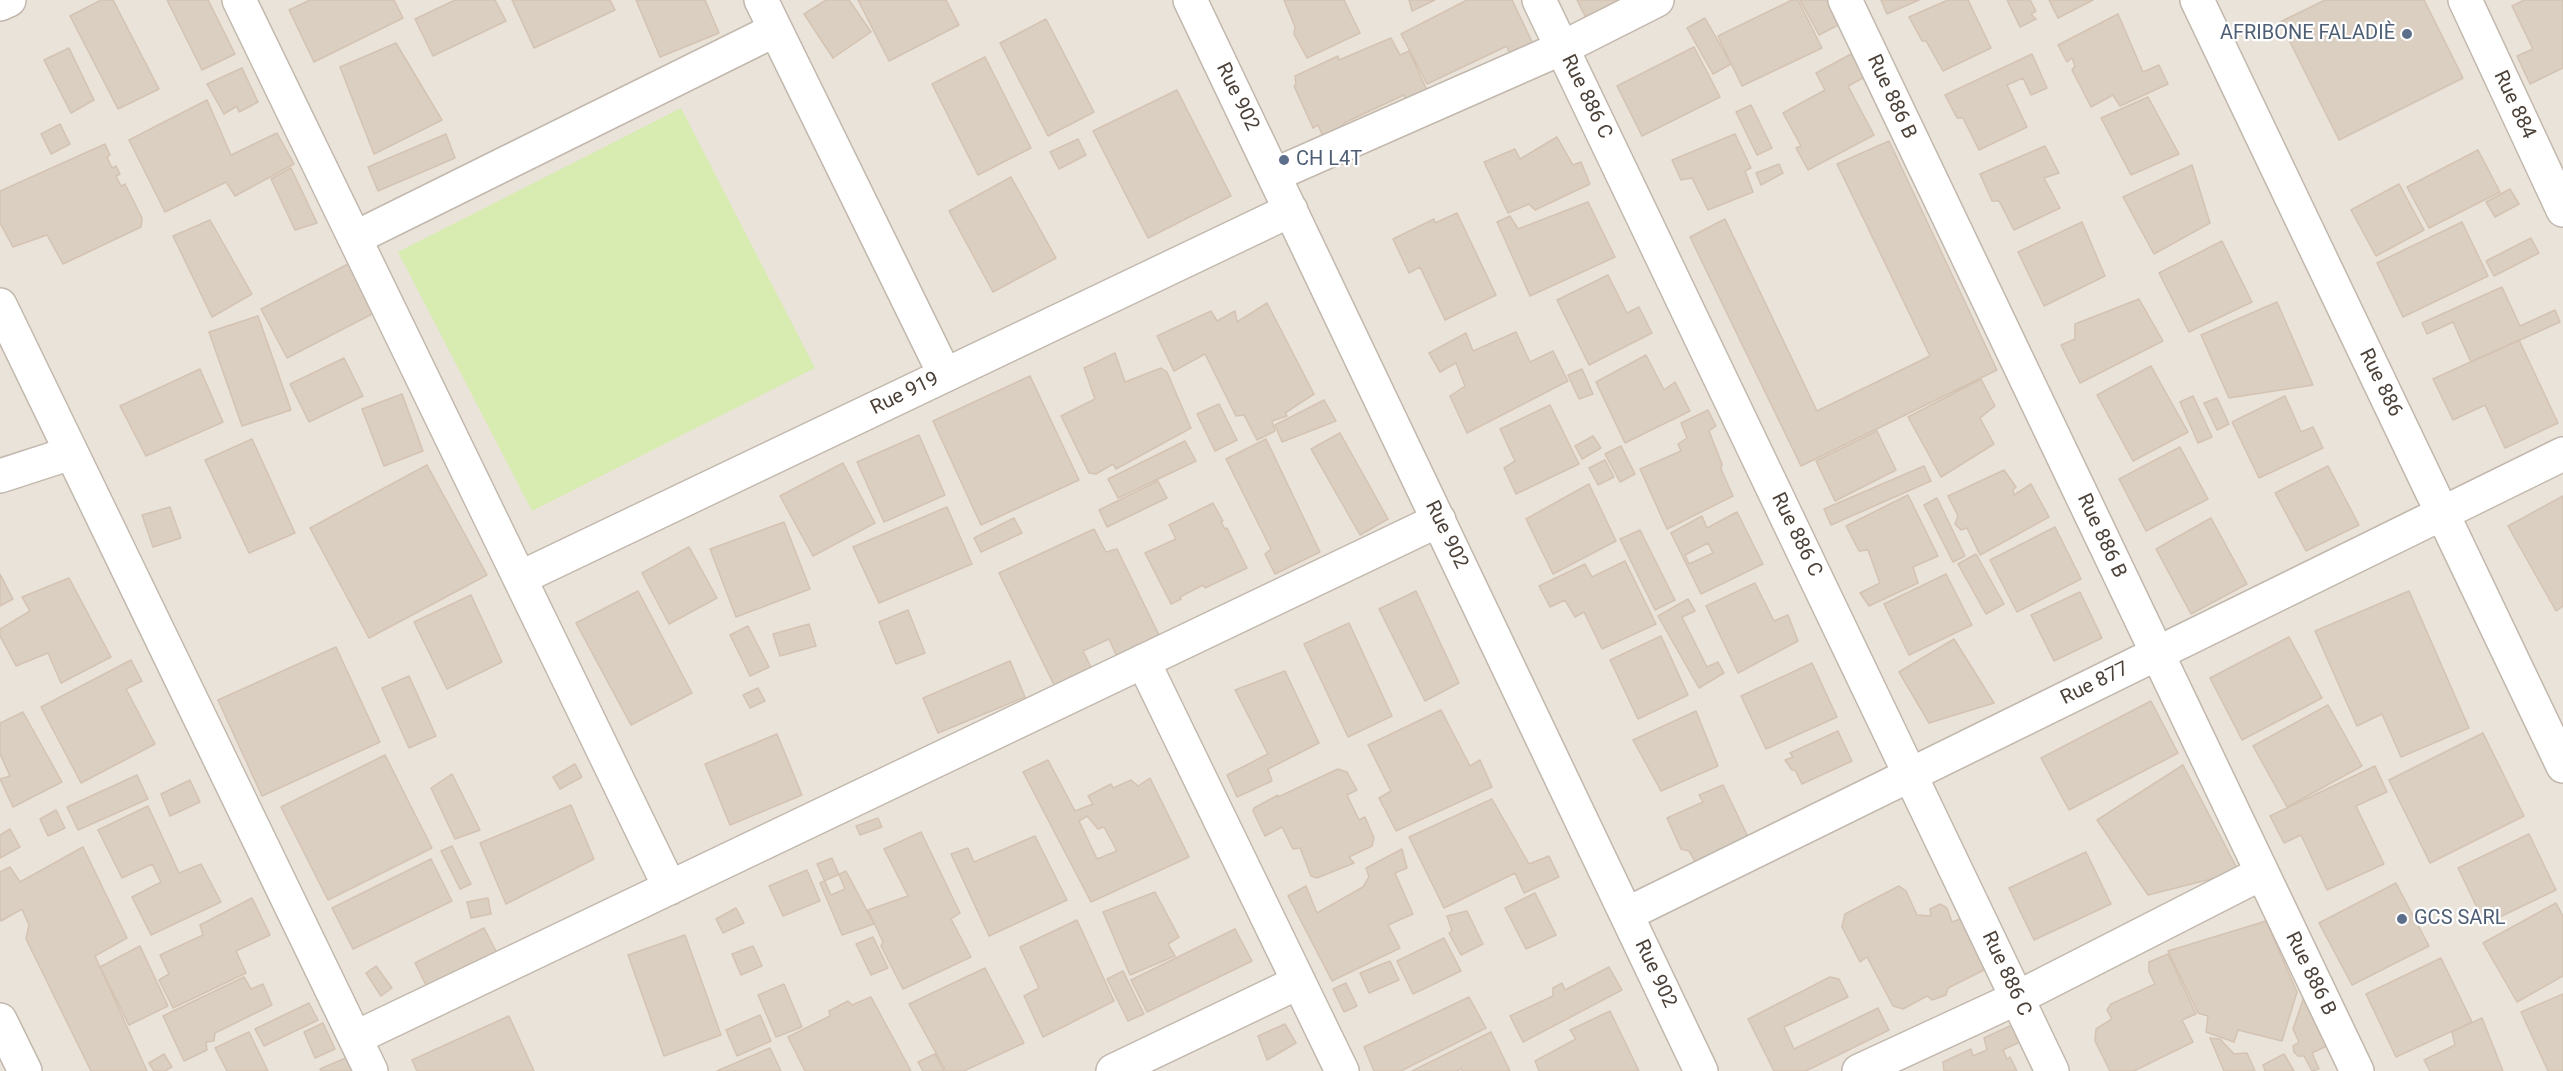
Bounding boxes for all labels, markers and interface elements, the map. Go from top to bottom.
place label: AFRIBONE FALADIÈ [2220,22,2395,46]
marker: AFRIBONE FALADIÈ [2400,27,2414,41]
street label: Rue 886 C [1555,51,1617,143]
street label: Rue 886 B [1861,51,1921,143]
street label: Rue 902 [1210,59,1264,135]
street label: Rue 884 [2488,67,2540,143]
place label: CH L4T [1296,148,1362,172]
marker: CH L4T [1277,153,1291,167]
street label: Rue 886 [2353,345,2407,421]
street label: Rue 919 [867,367,943,421]
street label: Rue 886 C [1765,489,1827,581]
street label: Rue 886 B [2071,490,2131,582]
street label: Rue 902 [1419,497,1473,573]
street label: Rue 877 [2057,657,2133,711]
place label: GCS SARL [2414,907,2505,931]
marker: GCS SARL [2395,912,2409,926]
street label: Rue 886 C [1976,928,2036,1020]
street label: Rue 886 B [2279,928,2341,1020]
street label: Rue 902 [1629,936,1681,1012]

